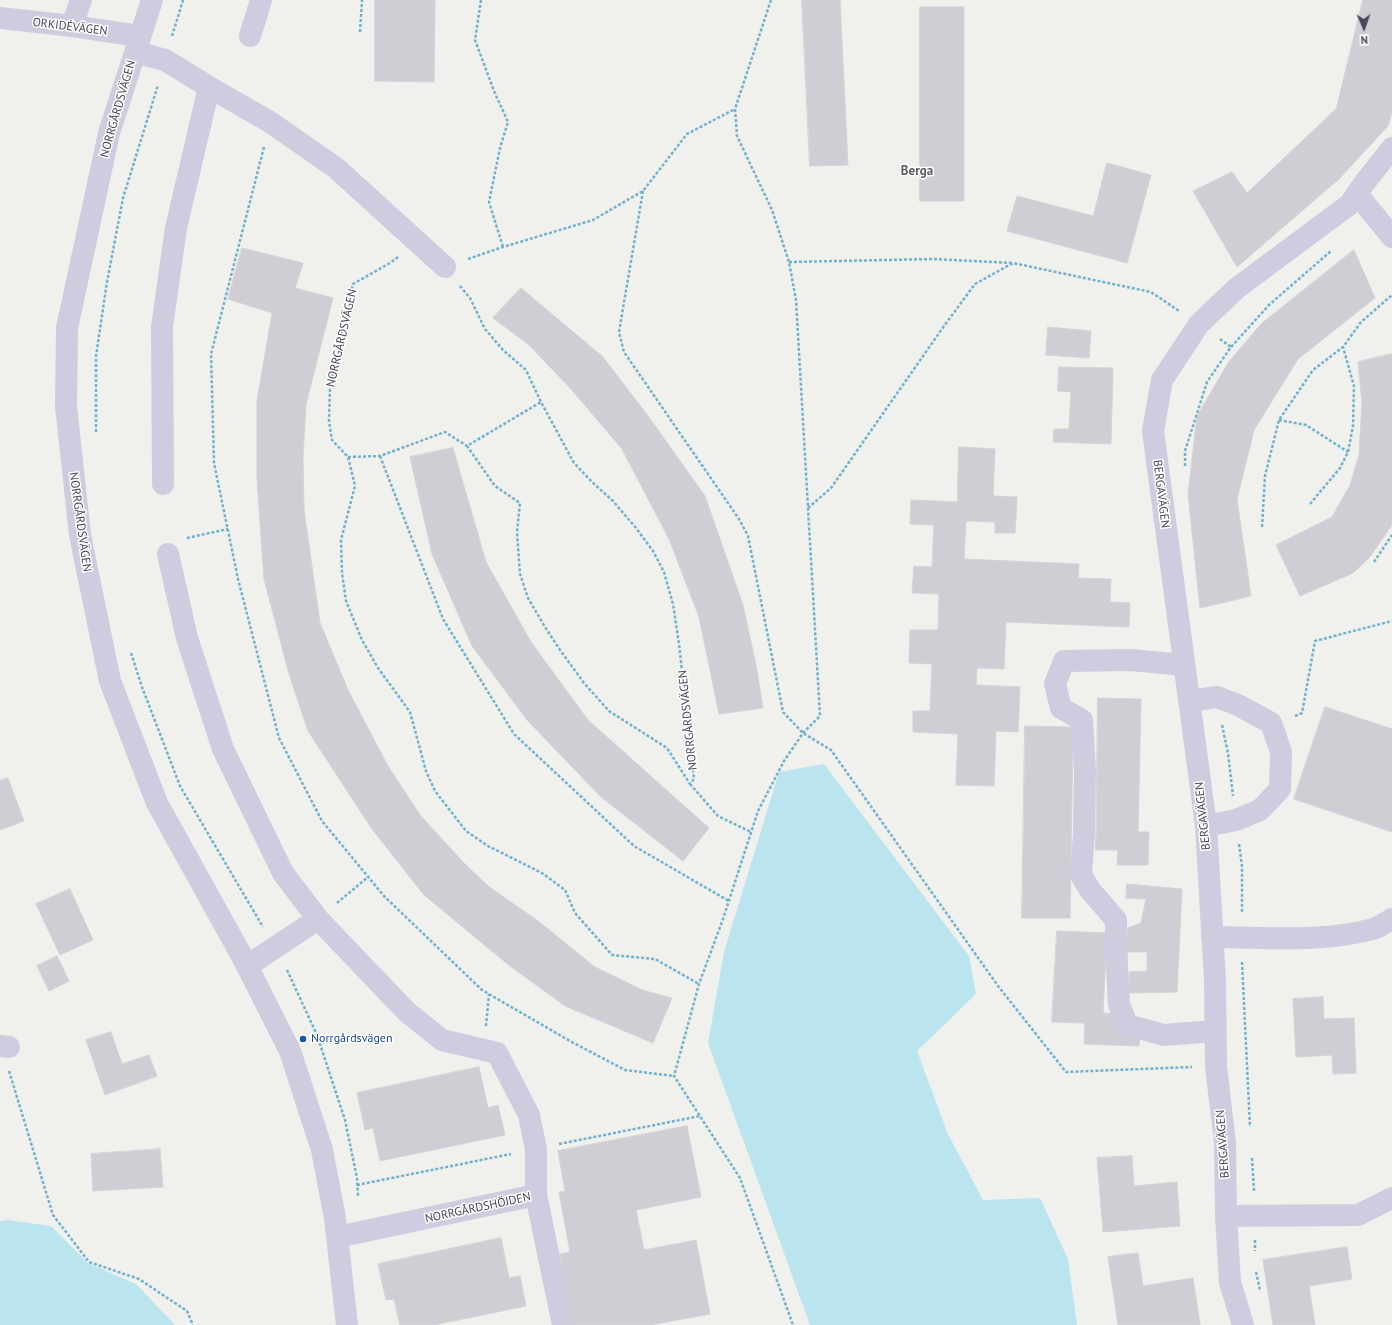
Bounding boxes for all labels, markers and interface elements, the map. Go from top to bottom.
north arrow [1344,8,1384,48]
street label: ORKIDÉVÄGEN [32,15,108,39]
text: N [1361,33,1368,47]
street label: NORRGÅRDSVÄGEN [97,59,139,159]
district label: Berga [901,163,933,179]
street label: NORRGÅRDSVÄGEN [324,287,360,389]
street label: BERGAVÄGEN [1150,459,1172,529]
street label: NORRGÅRDSVÄGEN [66,471,94,573]
street label: NORRGÅRDSVÄGEN [676,669,700,771]
street label: BERGAVÄGEN [1192,781,1214,851]
place label: Norrgårdsvägen [311,1032,392,1046]
marker: Norrgårdsvägen [298,1034,308,1044]
street label: BERGAVÄGEN [1213,1109,1233,1179]
street label: NORRGÅRDSHÖJDEN [424,1190,532,1226]

